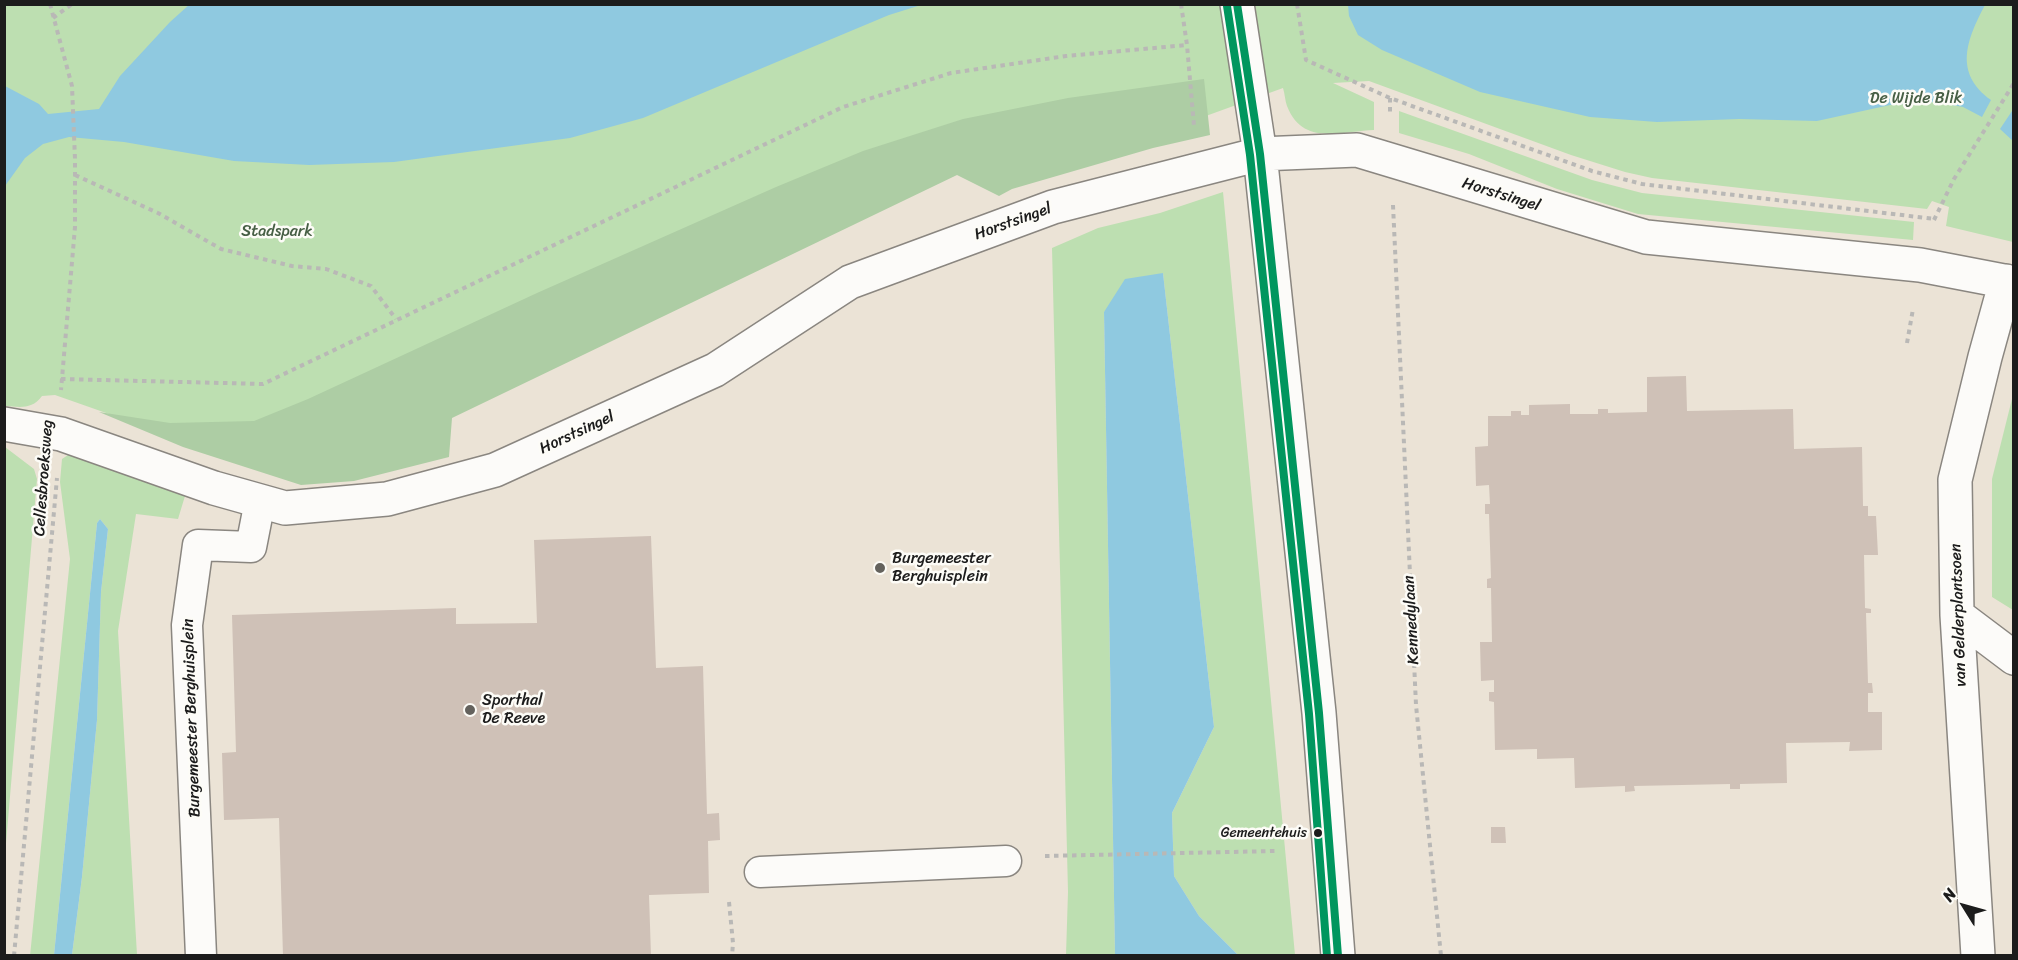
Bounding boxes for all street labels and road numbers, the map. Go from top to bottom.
street label: Horstsingel [1460,174,1542,216]
street label: Horstsingel [972,199,1054,245]
street label: Horstsingel [536,407,618,459]
street label: Cellesbroeksweg [30,419,58,537]
street label: van Gelderplantsoen [1947,543,1971,687]
street label: Kennedylaan [1400,575,1424,665]
street label: Burgemeester Berghuisplein [179,618,205,818]

